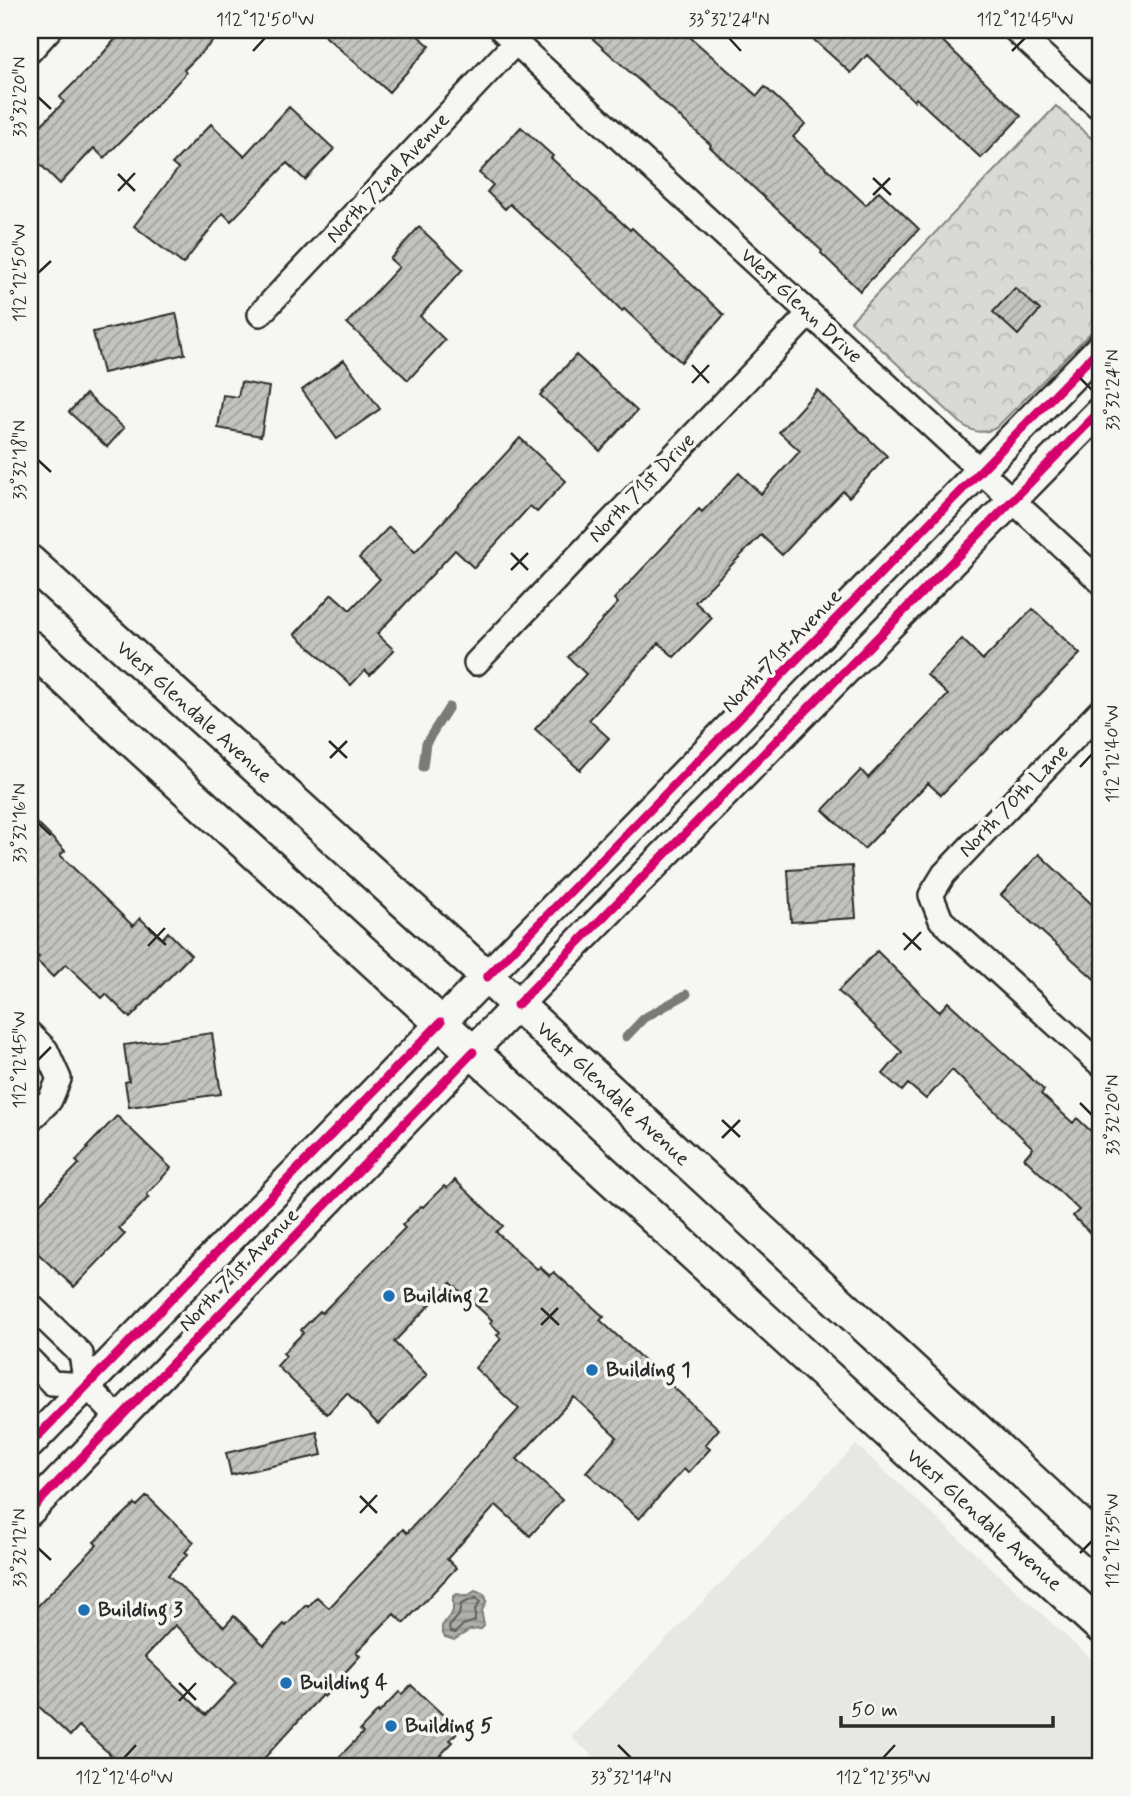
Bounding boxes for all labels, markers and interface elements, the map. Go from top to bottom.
text: 112°12'50"W [216,8,314,32]
text: 33°32'24"N [688,8,770,32]
text: 112°12'45"W [977,8,1073,32]
text: 33°32'20"N [8,57,32,137]
street label: North 72nd Avenue [320,106,456,250]
text: 112°12'50"W [8,224,32,322]
street label: West Glenn Drive [734,242,868,370]
text: 33°32'24"N [1101,349,1125,431]
text: 33°32'18"N [8,420,32,500]
street label: North 71st Drive [582,427,702,549]
street label: North 71st Avenue [716,583,848,719]
street label: West Glendale Avenue [110,634,278,790]
text: 112°12'40"W [1101,705,1125,803]
street label: North 70th Lane [953,738,1075,864]
text: 33°32'16"N [8,783,32,863]
text: 112°12'45"W [8,1012,32,1108]
street label: West Glendale Avenue [530,1015,696,1173]
text: 33°32'20"N [1101,1075,1125,1155]
street label: North 71st Avenue [173,1202,305,1338]
place label: Building 2 [403,1282,489,1312]
marker: Building 2 [381,1288,397,1304]
place label: Building 1 [606,1356,691,1386]
marker: Building 1 [584,1362,600,1378]
street label: West Glendale Avenue [900,1442,1068,1598]
text: 112°12'35"W [1101,1494,1125,1588]
text: 33°32'12"N [8,1508,32,1588]
place label: Building 3 [98,1596,183,1626]
marker: Building 3 [76,1602,92,1618]
place label: Building 4 [300,1669,388,1699]
marker: Building 4 [278,1675,294,1691]
scale bar [841,1684,1052,1728]
text: 50 m [851,1696,898,1724]
place label: Building 5 [405,1712,493,1742]
marker: Building 5 [383,1718,399,1734]
text: 112°12'40"W [75,1766,173,1790]
text: 33°32'14"N [591,1766,671,1790]
text: 112°12'35"W [836,1766,930,1790]

